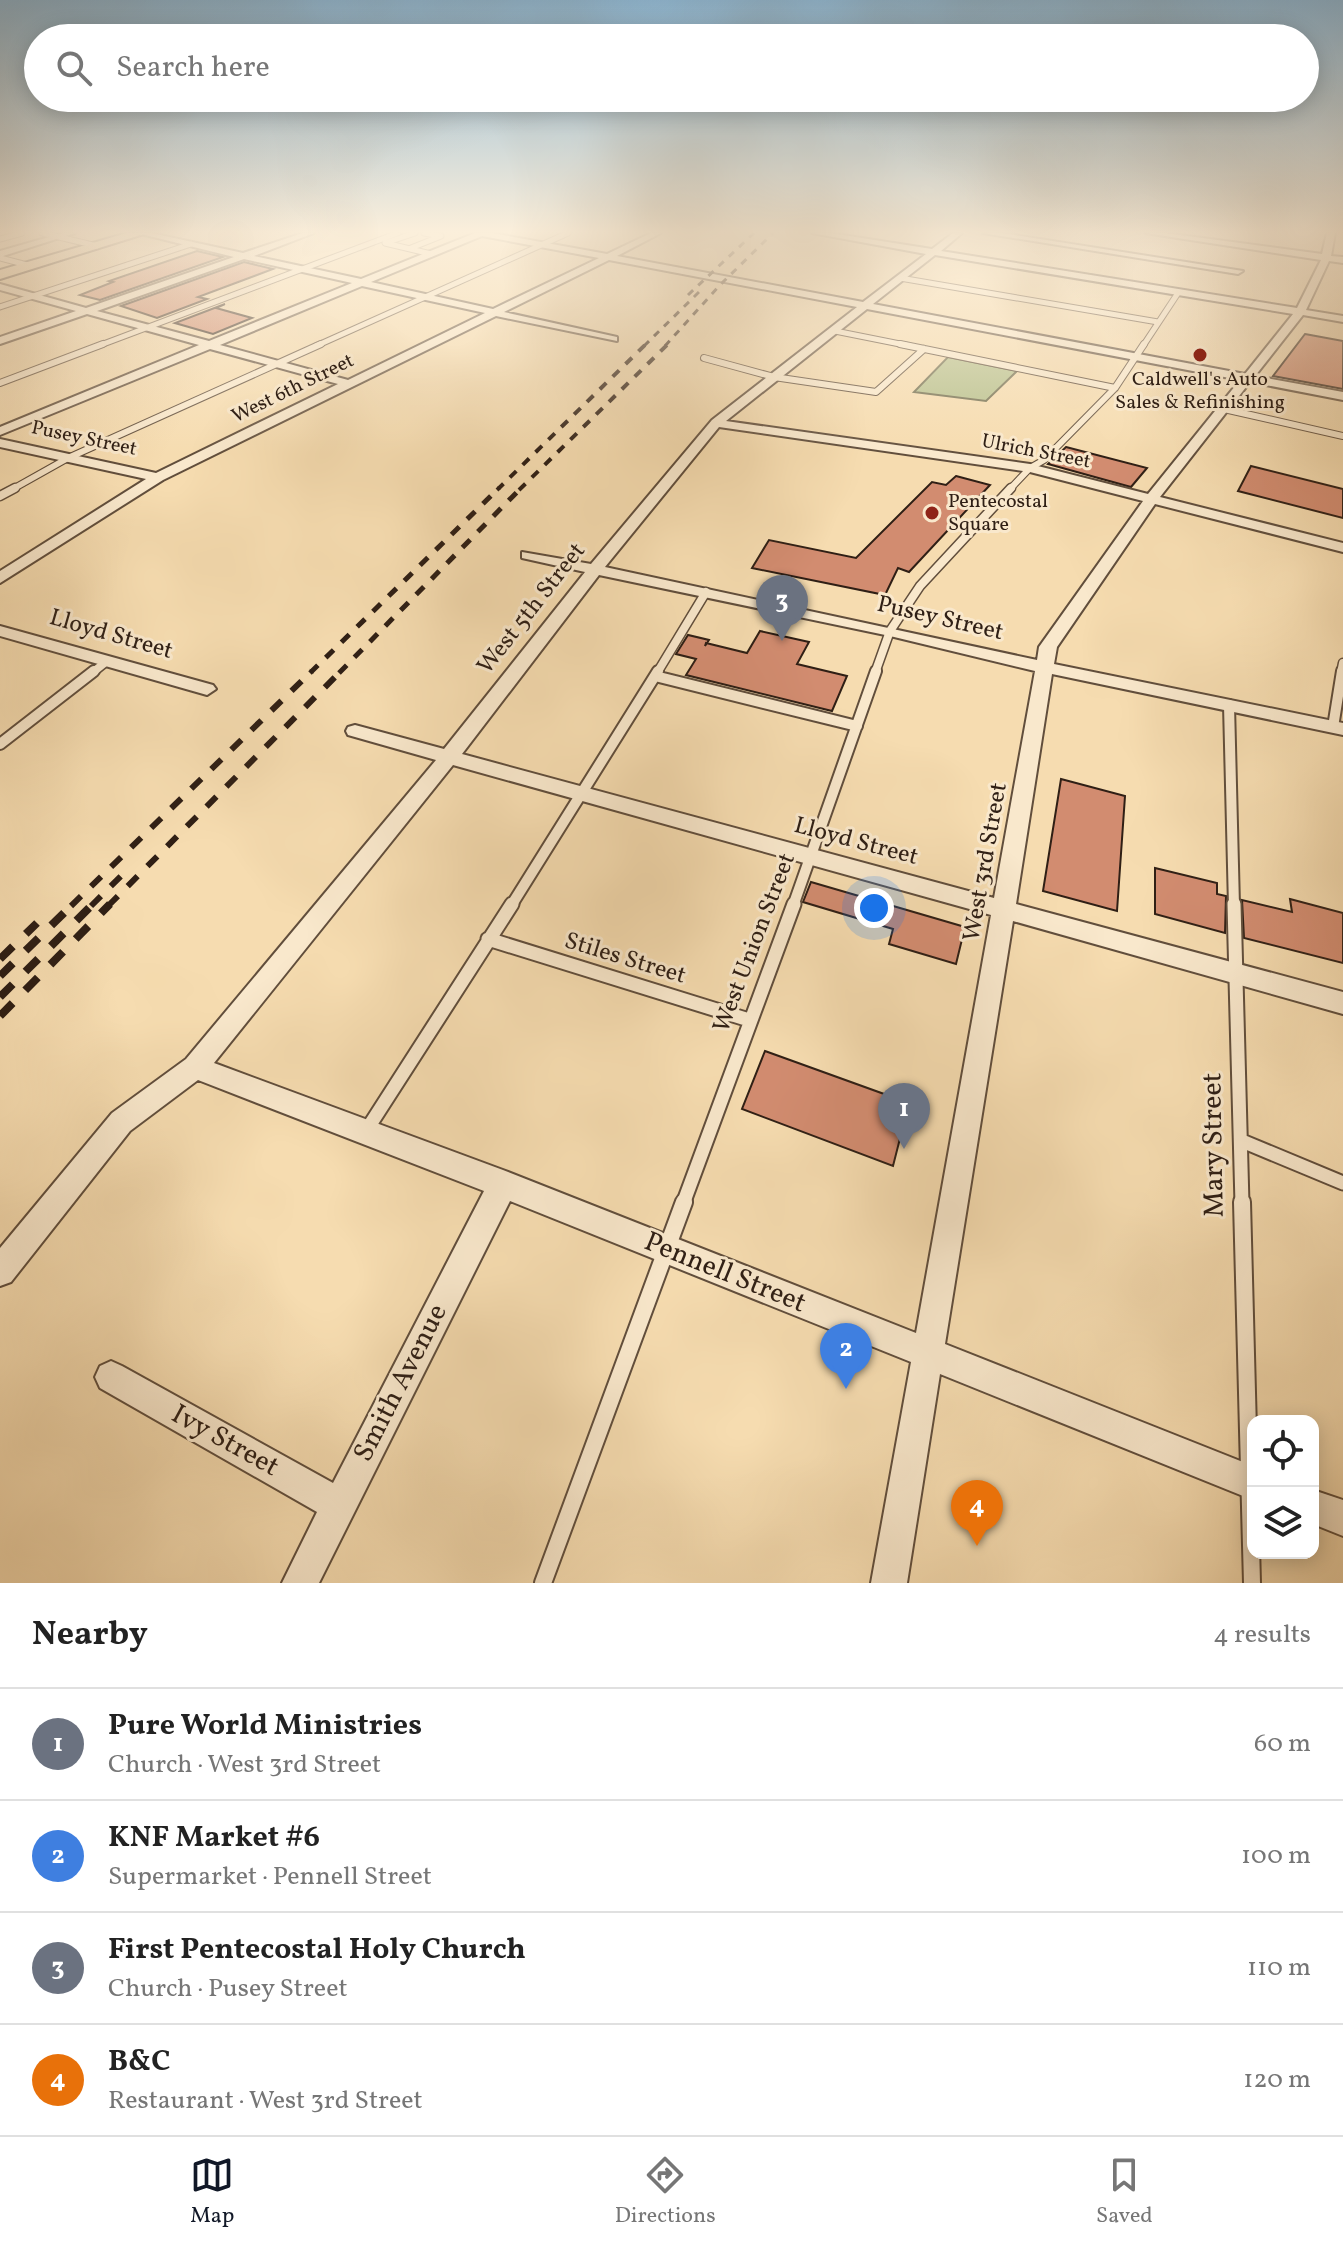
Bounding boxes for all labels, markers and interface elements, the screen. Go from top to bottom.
search box [24,24,1319,112]
icon: search [52,46,96,90]
text: Search here [116,47,270,89]
marker: Caldwell's Auto Sales & Refinishing [1191,346,1209,364]
street label: West 6th Street [227,347,359,431]
place label: Caldwell's Auto Sales & Refinishing [1115,366,1285,417]
street label: Pusey Street [29,414,139,464]
street label: Ulrich Street [979,428,1093,476]
place label: Pentecostal Square [948,488,1048,539]
marker: Pentecostal Square [923,504,941,522]
street label: West 5th Street [470,536,594,682]
pin: 3 [756,575,808,641]
street label: Pusey Street [873,588,1007,650]
street label: Lloyd Street [45,601,177,669]
street label: West 3rd Street [955,780,1017,944]
street label: Lloyd Street [790,809,922,875]
street label: West Union Street [705,848,805,1038]
your location [854,888,894,928]
street label: Stiles Street [560,924,690,994]
street label: Mary Street [1193,1072,1235,1218]
pin: 1 [878,1083,930,1149]
street label: Pennell Street [638,1223,812,1323]
street label: Smith Avenue [344,1297,458,1469]
pin: 2 [820,1323,872,1389]
street label: Ivy Street [164,1395,286,1487]
map controls [1247,1415,1319,1559]
button: locate [1247,1415,1319,1487]
pin: 4 [951,1480,1003,1546]
button: layers [1247,1487,1319,1559]
text: Nearby [32,1612,148,1659]
text: 4 results [1213,1617,1311,1653]
text: Pure World Ministries [108,1705,422,1747]
text: 1 [53,1726,63,1762]
text: 60 m [1254,1726,1311,1762]
text: Church · West 3rd Street [108,1747,381,1783]
text: KNF Market #6 [108,1817,320,1859]
text: 2 [51,1838,65,1874]
text: 100 m [1241,1838,1311,1874]
text: Supermarket · Pennell Street [108,1859,432,1895]
text: First Pentecostal Holy Church [108,1929,526,1971]
text: 3 [51,1950,65,1986]
text: 110 m [1247,1950,1311,1986]
text: Church · Pusey Street [108,1971,348,2007]
text: B&C [108,2041,171,2083]
text: 4 [50,2062,66,2098]
text: 120 m [1243,2062,1311,2098]
text: Restaurant · West 3rd Street [108,2083,423,2119]
tab: Map [190,2153,234,2232]
tab: Directions [615,2153,716,2232]
tab: Saved [1096,2153,1153,2232]

